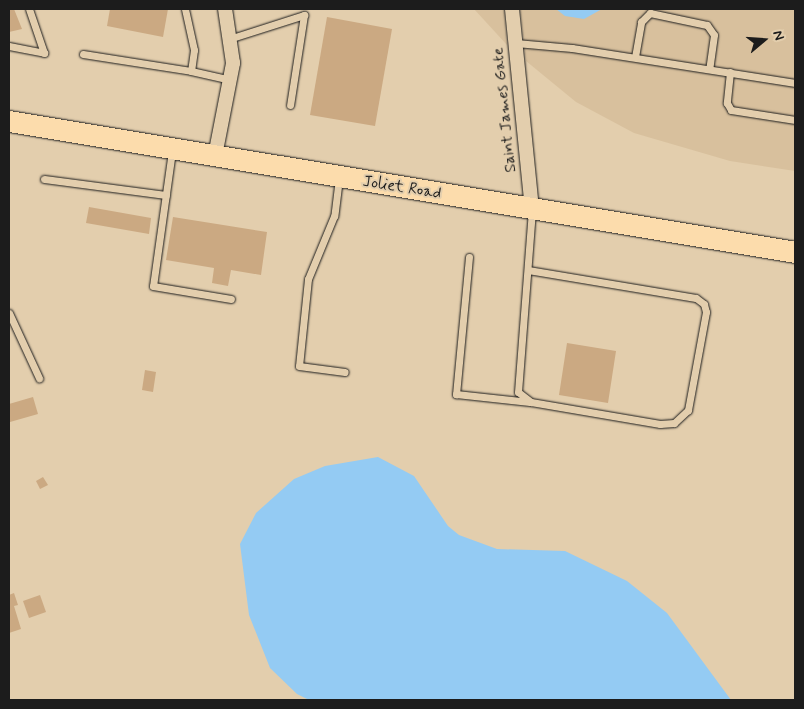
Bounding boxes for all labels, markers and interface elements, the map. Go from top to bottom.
north arrow [739,15,789,65]
text: N [768,28,788,43]
street label: Saint James Gate [489,48,521,172]
street label: Joliet Road [362,172,442,204]

